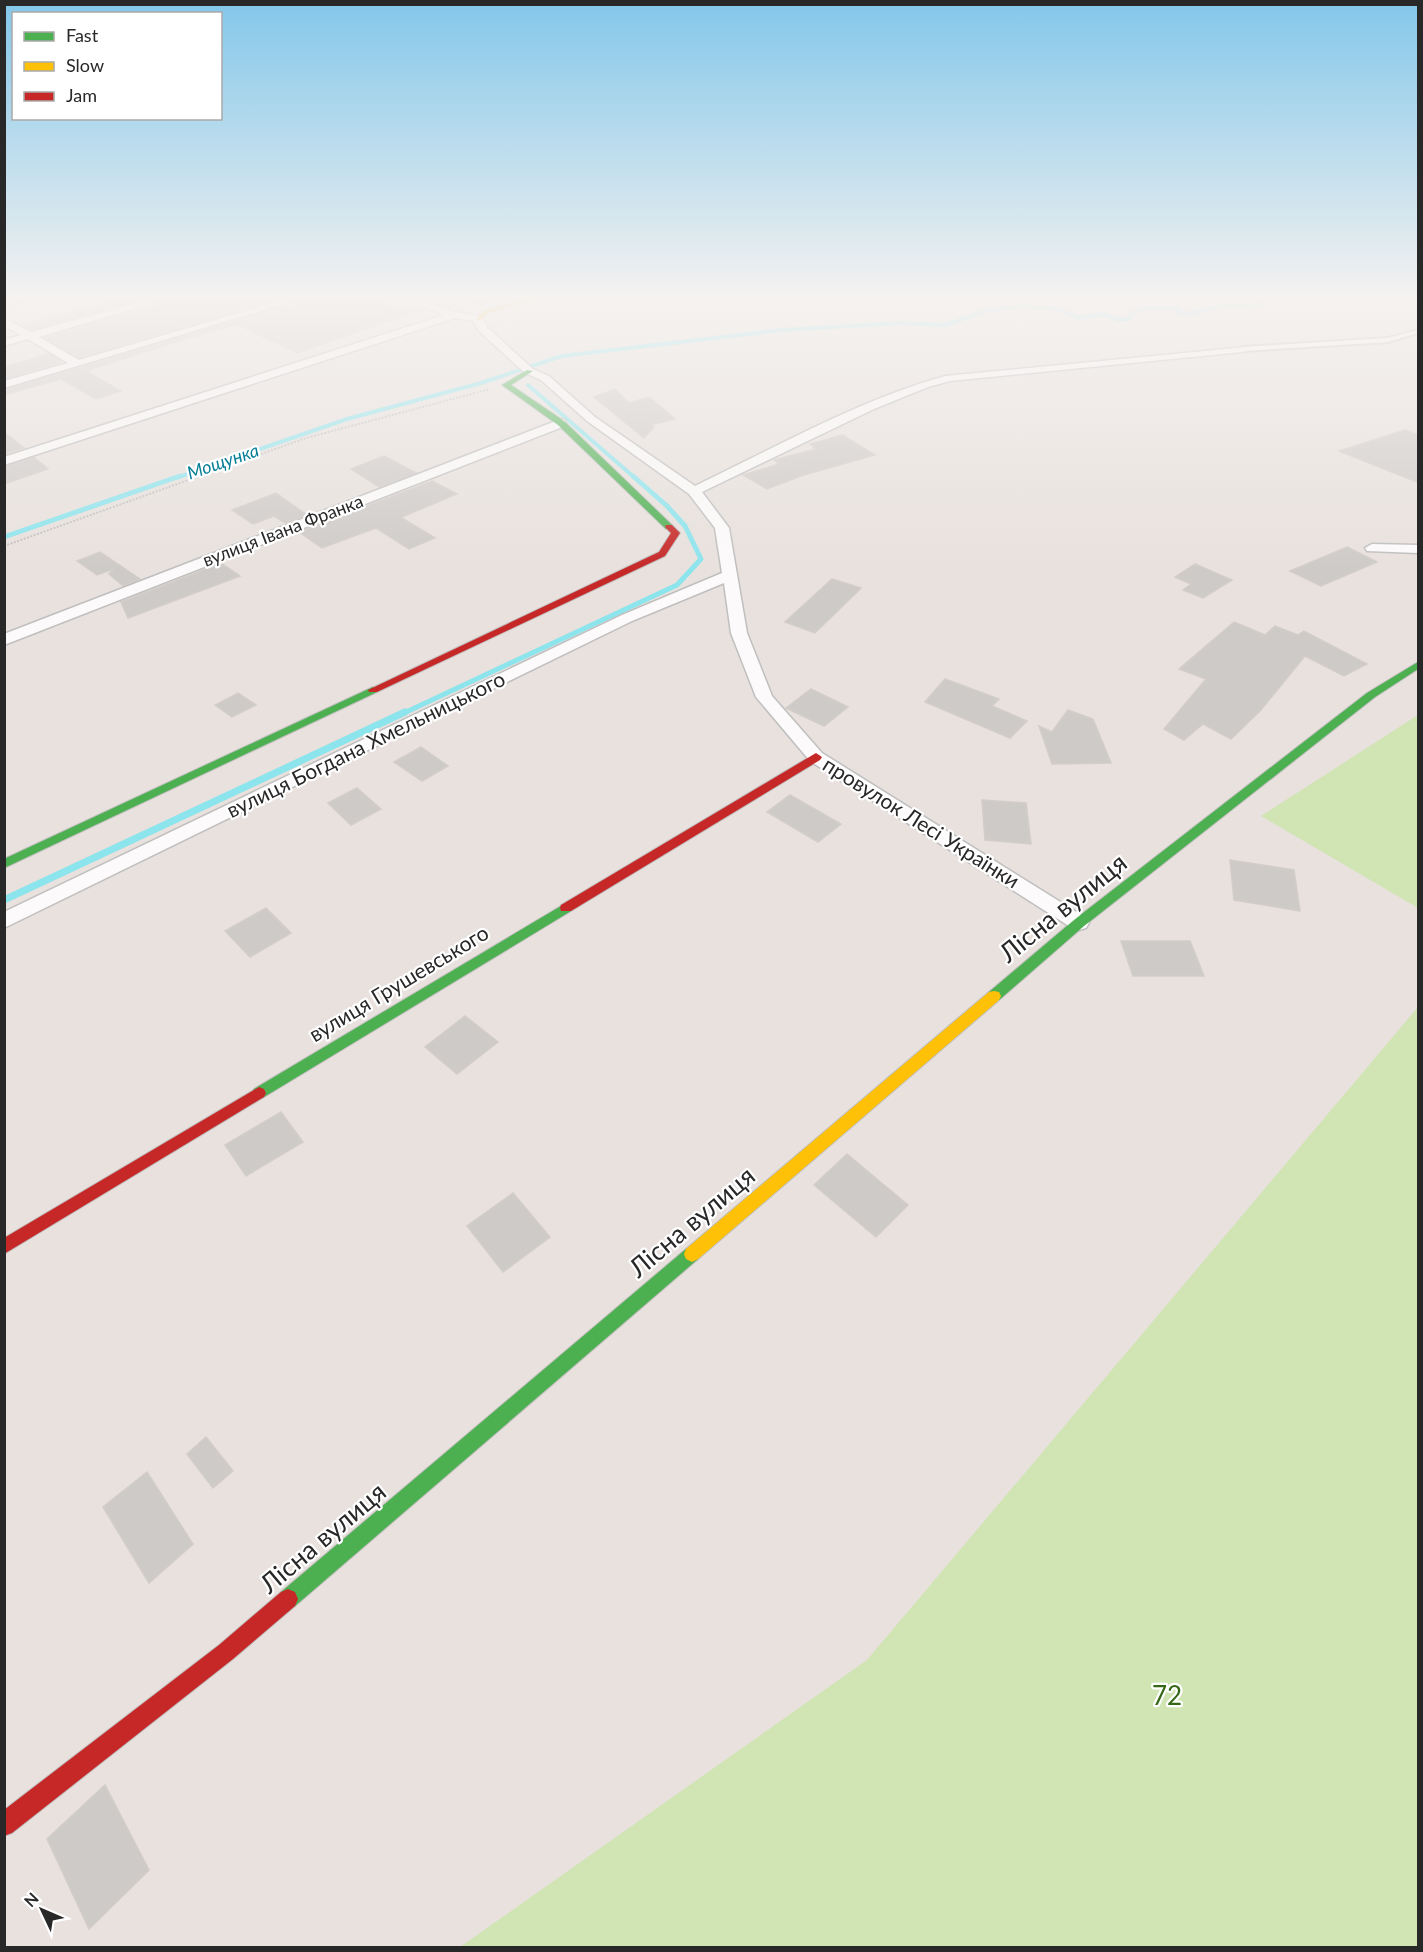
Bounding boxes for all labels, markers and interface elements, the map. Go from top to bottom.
legend [12,12,222,120]
text: Fast [66,24,99,46]
text: Slow [66,54,104,76]
text: Jam [66,84,97,106]
water label: Мощунка [184,439,262,484]
street label: вулиця Івана Франка [199,489,366,571]
street label: вулиця Богдана Хмельницького [222,665,509,822]
street label: провулок Лесі Українки [819,751,1025,892]
street label: Лісна вулиця [991,846,1133,969]
street label: вулиця Грушевського [304,919,493,1046]
street label: Лісна вулиця [621,1159,761,1284]
street label: Лісна вулиця [252,1475,392,1600]
park label: 72 [1152,1679,1182,1711]
north arrow [12,1880,72,1940]
text: N [20,1888,42,1910]

